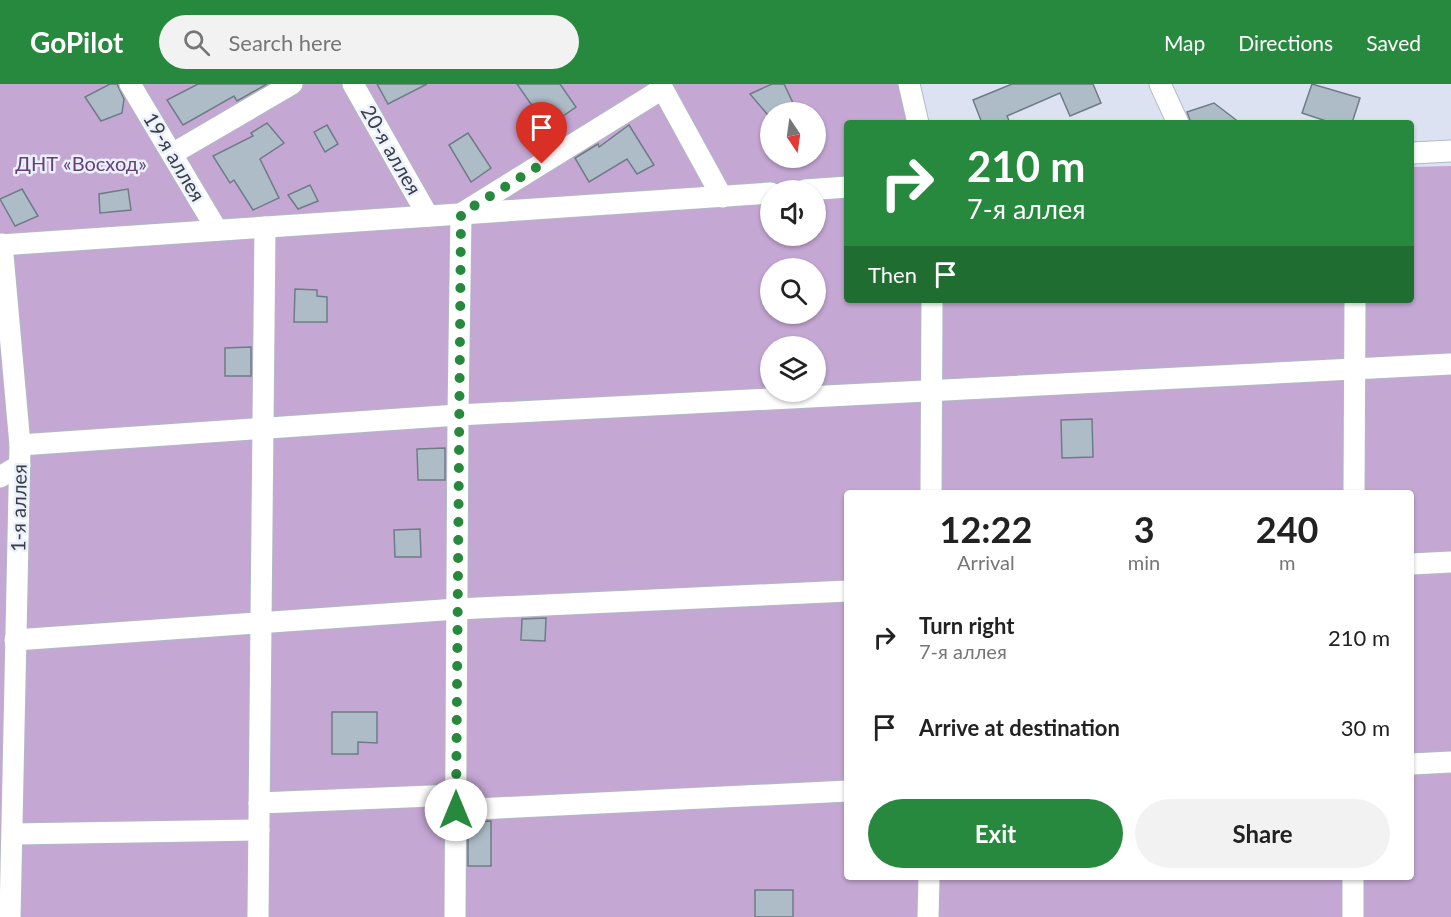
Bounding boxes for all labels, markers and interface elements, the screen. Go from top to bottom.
search box [159,15,579,69]
text: GoPilot [30,25,123,59]
icon: search [180,26,213,59]
text: Search here [228,29,342,56]
text: Map [1164,30,1205,55]
text: Directions [1238,30,1333,55]
text: Saved [1366,30,1421,55]
street label: 20-я аллея [357,100,427,199]
pin [516,102,567,164]
north arrow [760,102,826,168]
map controls [760,102,826,402]
street label: 19-я аллея [139,108,211,205]
icon: arrive [525,111,558,144]
text: 210 m [967,141,1085,191]
icon: right [868,144,946,222]
park label: ДНТ «Восход» [15,151,147,175]
button: sound [760,180,826,246]
text: 7-я аллея [967,192,1086,225]
button: search [760,258,826,324]
icon: arrive [929,258,962,291]
text: Then [868,261,917,288]
button: layers [760,336,826,402]
street label: 1-я аллея [5,464,31,552]
text: 12:22 [940,507,1032,551]
text: 3 [1134,507,1155,551]
text: 240 [1256,507,1318,551]
text: Arrival [957,550,1015,574]
text: min [1128,550,1160,574]
text: m [1279,550,1295,574]
text: Turn right [919,612,1014,639]
icon: right [868,621,901,654]
text: 210 m [1328,624,1390,651]
text: 7-я аллея [919,639,1007,663]
icon: arrive [868,711,901,744]
text: Arrive at destination [919,714,1120,741]
text: 30 m [1341,714,1390,741]
position arrow [424,778,488,842]
button: Exit [868,799,1123,868]
button: Share [1135,799,1390,868]

